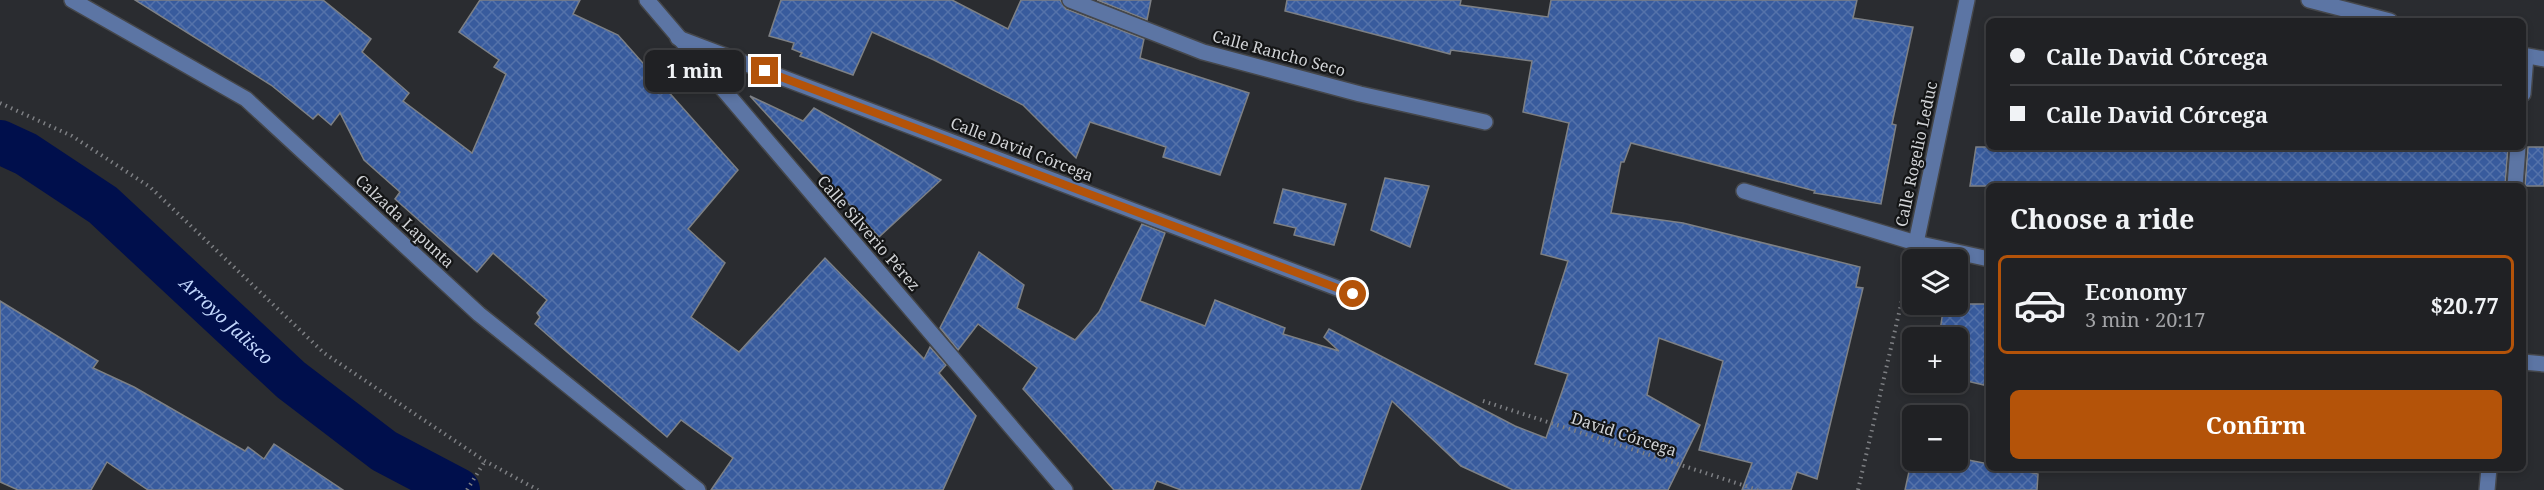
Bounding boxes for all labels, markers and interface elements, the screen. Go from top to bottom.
street label: Calle Rancho Seco [1210,25,1348,81]
text: Calle David Córcega [2046,41,2268,71]
callout: 1 min [645,50,744,92]
text: 1 min [666,57,723,84]
route end [751,57,778,84]
street label: Calle Rogelio Leduc [1890,79,1942,229]
text: Calle David Córcega [2046,99,2268,129]
street label: Calle David Córcega [948,112,1096,186]
street label: Calzada Lapunta [351,169,459,273]
street label: Calle Silverio Pérez [813,170,925,296]
text: Choose a ride [2010,200,2195,237]
map controls [1902,249,1968,471]
button: layers [1902,249,1968,315]
water label: Arroyo Jalisco [173,269,278,370]
text: Economy [2085,276,2187,306]
icon: car [2013,278,2067,332]
route start [1339,280,1366,307]
text: $20.77 [2430,290,2499,320]
text: 3 min · 20:17 [2085,306,2205,333]
button: + [1902,327,1968,393]
button: Confirm [2010,390,2502,459]
button: − [1902,405,1968,471]
street label: David Córcega [1568,407,1680,461]

